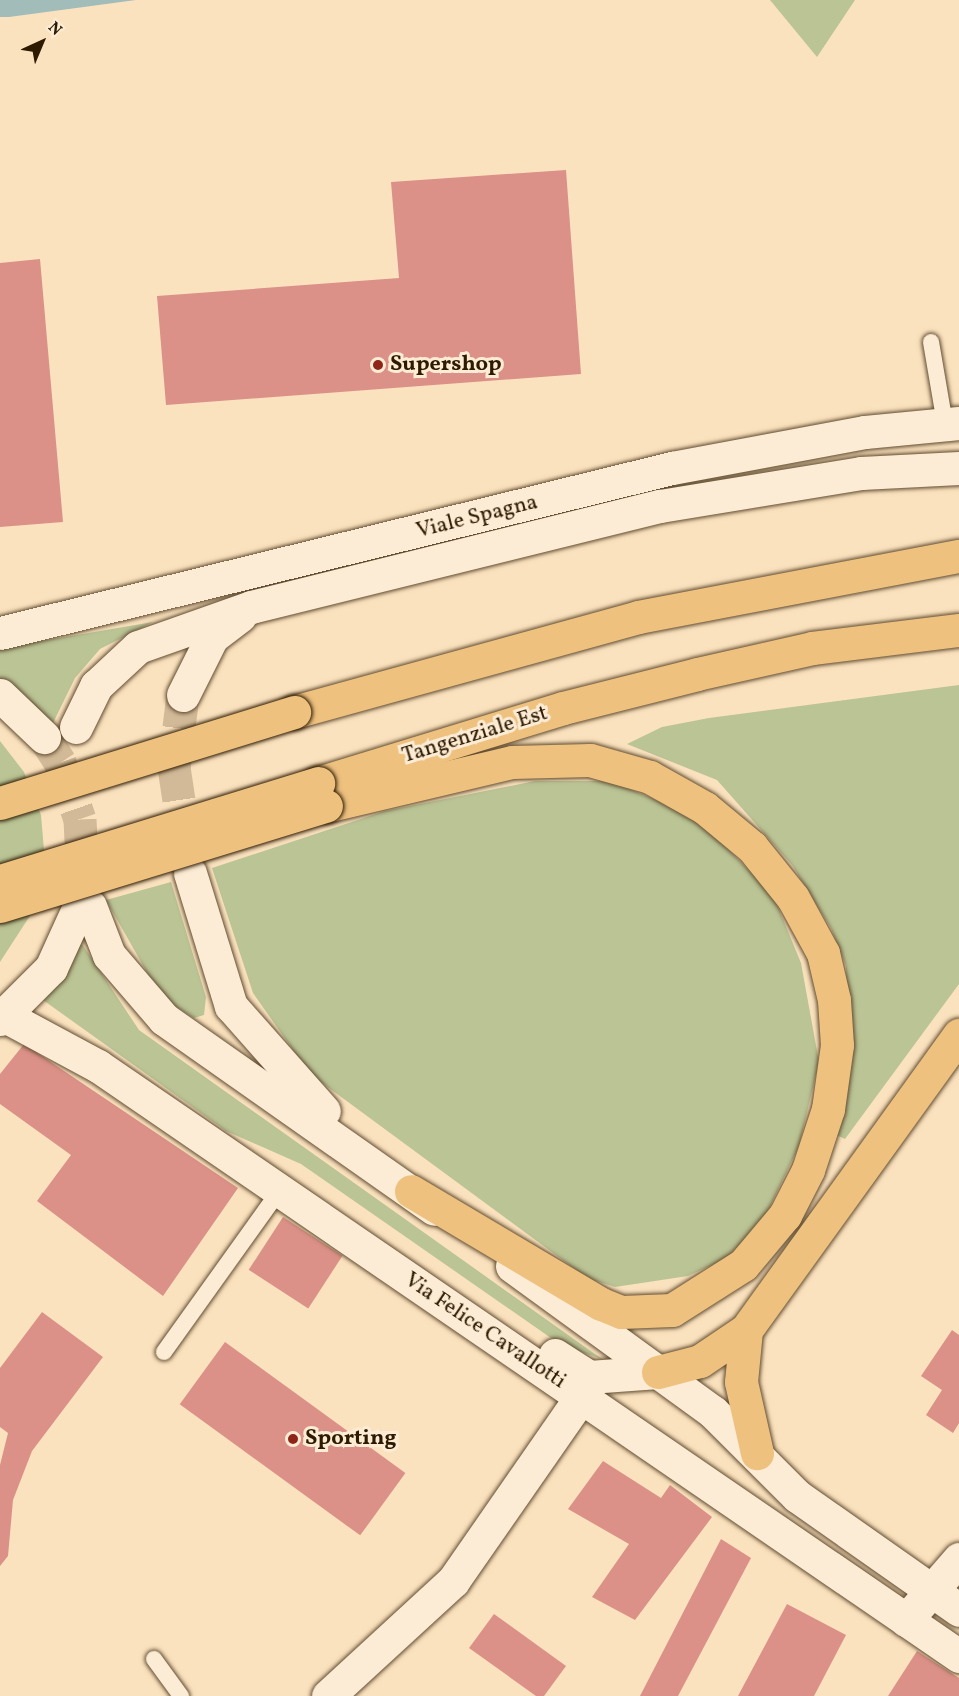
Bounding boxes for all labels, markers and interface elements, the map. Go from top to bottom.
north arrow [12,12,72,72]
text: N [43,17,66,41]
place label: Supershop [390,352,502,378]
marker: Supershop [371,358,385,372]
street label: Viale Spagna [414,489,540,545]
street label: Tangenziale Est [399,700,551,770]
street label: Via Felice Cavallotti [399,1267,571,1395]
place label: Sporting [305,1426,397,1452]
marker: Sporting [286,1432,300,1446]

